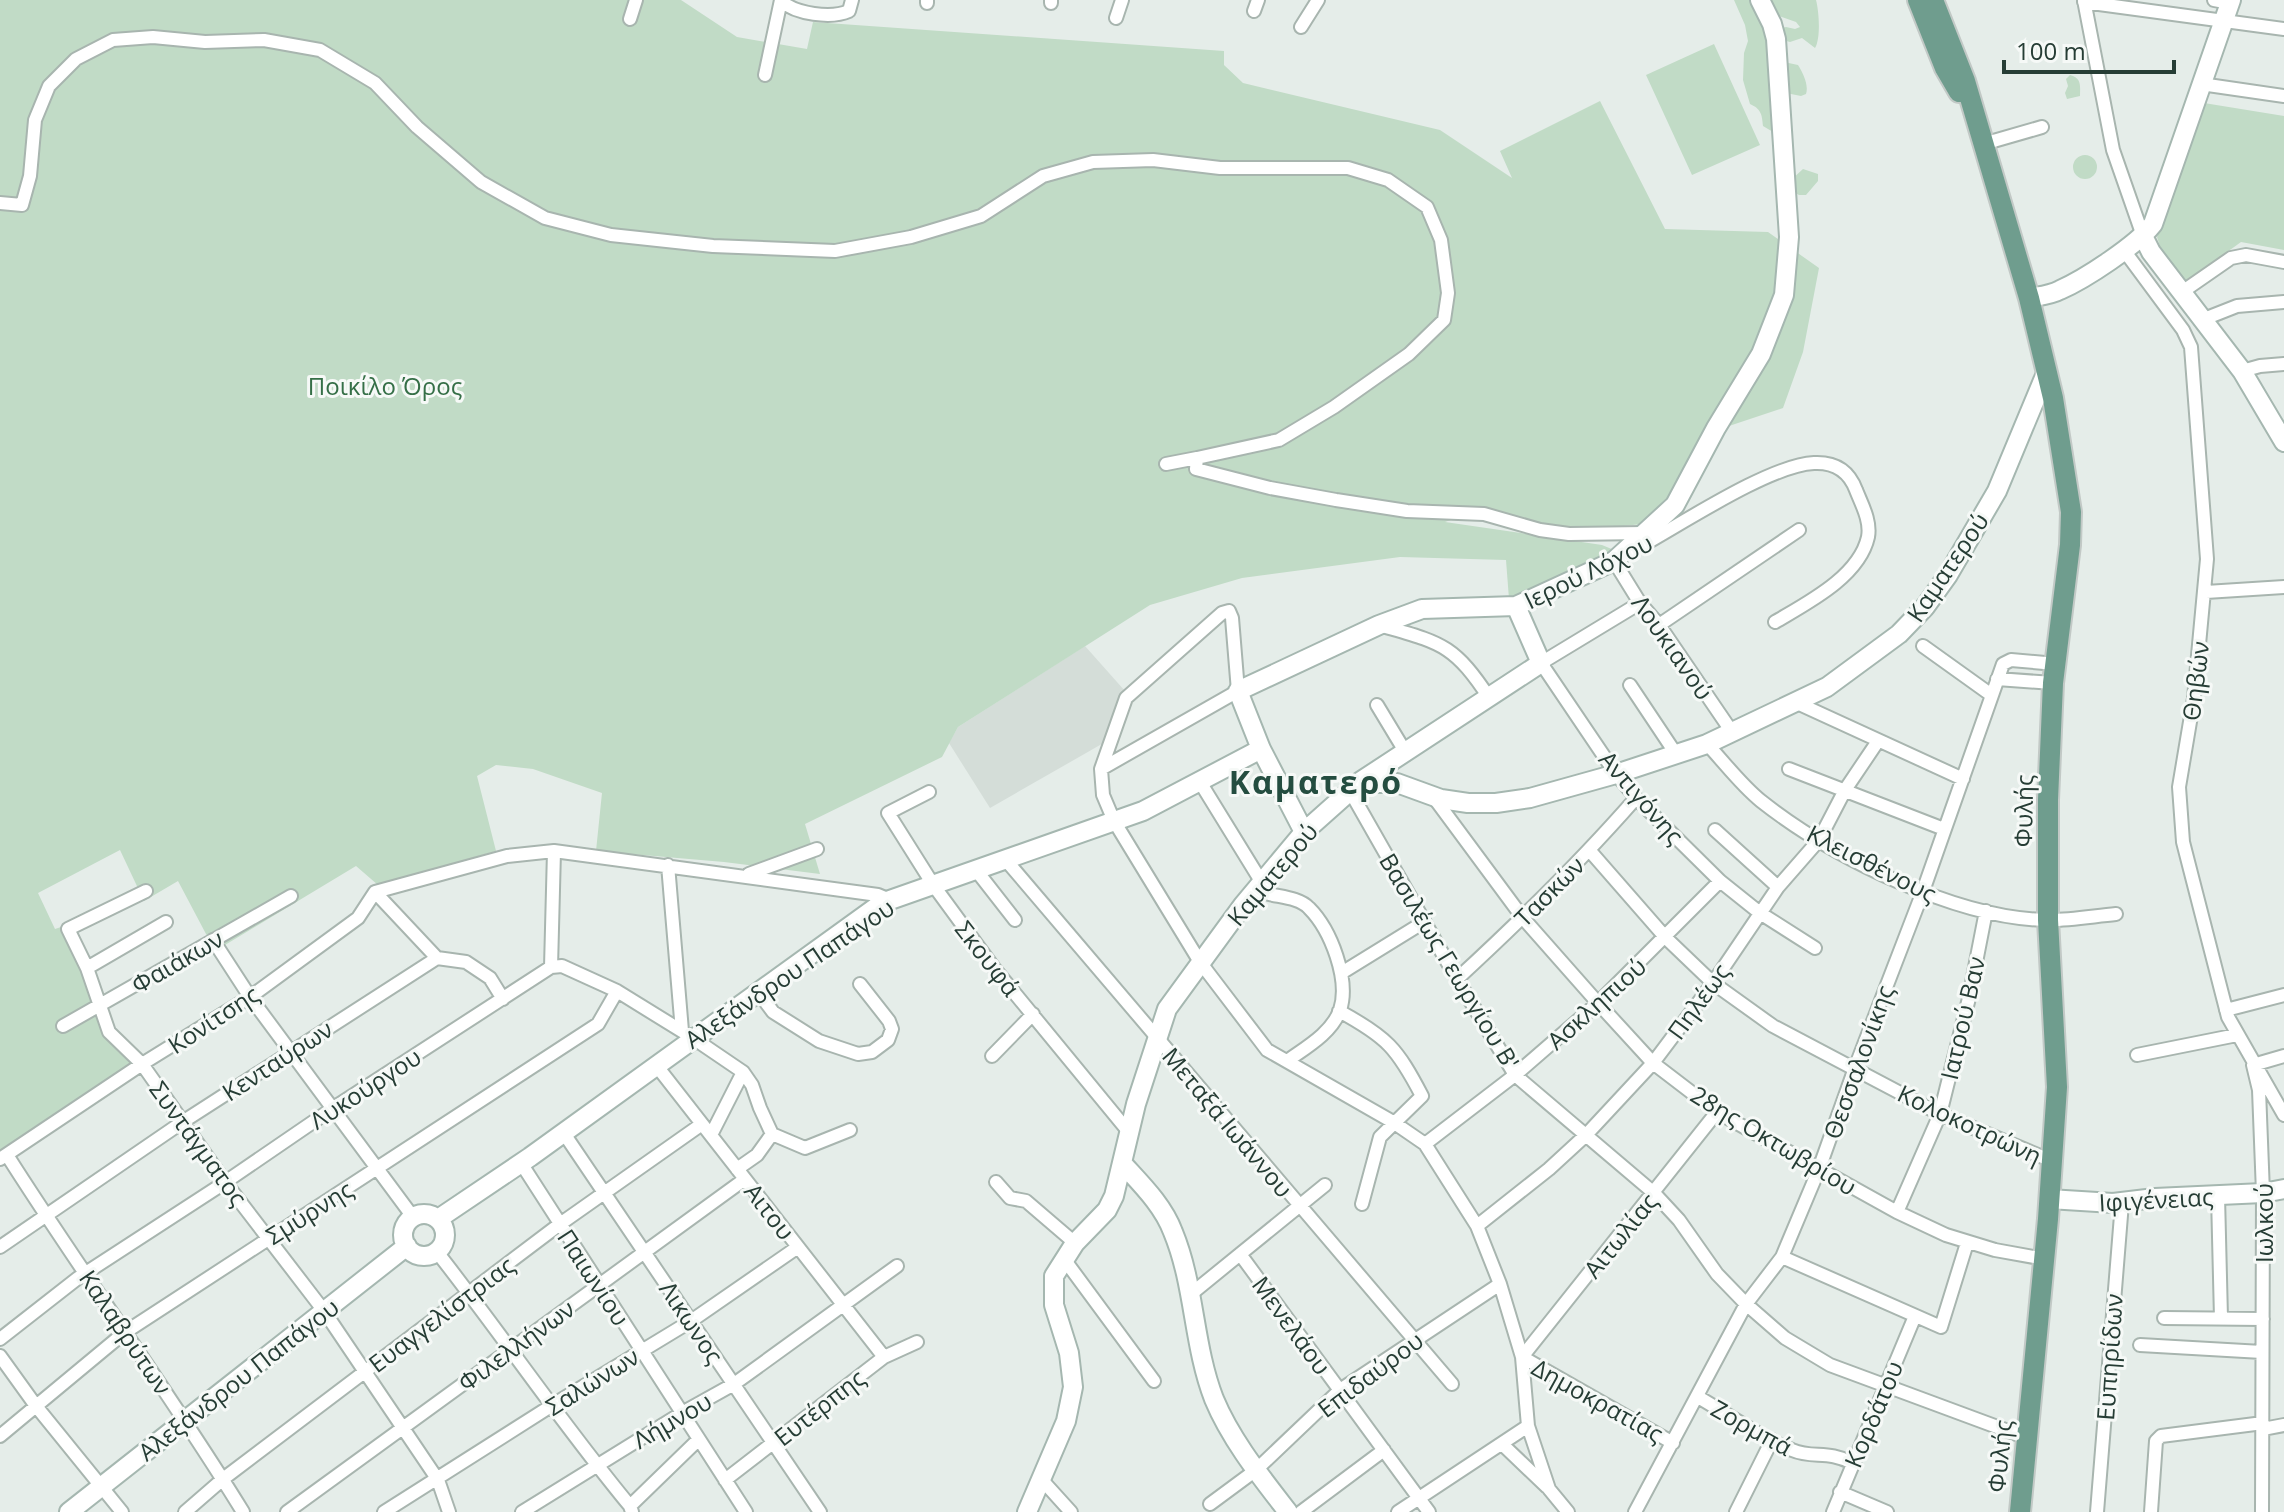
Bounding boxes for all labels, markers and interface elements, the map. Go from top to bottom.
scale bar [2004,24,2174,74]
text: 100 m [2016,34,2086,67]
park label: Ποικίλο Όρος [308,369,462,402]
street label: Καματερού [1898,506,1996,628]
street label: Ιερού Λόχου [1518,526,1658,616]
street label: Λουκιανού [1625,588,1721,706]
street label: Θηβών [2174,639,2216,723]
street label: Αντιγόνης [1592,743,1692,851]
district label: Καματερό [1229,760,1403,803]
street label: Φυλής [2006,774,2040,848]
street label: Καματερού [1219,815,1325,933]
street label: Κλεισθένους [1802,816,1942,910]
street label: Βασιλέως Γεωργίου Β' [1372,847,1528,1075]
street label: Τασκών [1507,849,1591,933]
street label: Αλεξάνδρου Παπάγου [678,890,900,1056]
street label: Σκουφά [948,914,1028,1003]
street label: Φαιάκων [125,922,229,1000]
street label: Ασκληπιού [1539,950,1653,1056]
street label: Ιατρού Βαν [1932,953,1992,1083]
street label: Πηλέως [1659,956,1737,1046]
street label: Κονίτσης [161,977,265,1061]
street label: Θεσσαλονίκης [1815,980,1901,1144]
street label: Κενταύρων [215,1012,339,1108]
street label: Λυκούργου [303,1040,427,1136]
street label: Μεταξά Ιωάννου [1155,1040,1301,1204]
street label: Συντάγματος [143,1074,255,1212]
street label: Κολοκοτρώνη [1893,1076,2047,1172]
street label: 28ης Οκτωβρίου [1685,1077,1863,1203]
street label: Σμύρνης [259,1172,359,1252]
street label: Αιτου [737,1176,803,1246]
street label: Ιφιγένειας [2098,1180,2214,1218]
street label: Ιωλκού [2247,1183,2280,1263]
street label: Αιτωλίας [1576,1186,1664,1284]
street label: Παιωνίου [550,1222,638,1332]
street label: Ευαγγελίστριας [361,1248,521,1380]
street label: Καλαβρύτων [72,1263,180,1401]
street label: Μενελάου [1245,1269,1339,1381]
street label: Λικωνος [652,1274,732,1370]
street label: Αλεξάνδρου Παπάγου [131,1290,345,1468]
street label: Φιλελλήνων [451,1292,581,1398]
street label: Ευπηρίδων [2088,1293,2130,1421]
street label: Επιδαύρου [1310,1323,1430,1425]
street label: Σαλώνων [539,1339,645,1423]
street label: Δημοκρατίας [1526,1350,1670,1450]
street label: Κορδάτου [1836,1356,1910,1472]
street label: Ευτέρπης [767,1361,871,1453]
street label: Λήμνου [626,1384,718,1456]
street label: Ζορμπά [1706,1391,1799,1463]
street label: Φυλής [1979,1418,2019,1494]

